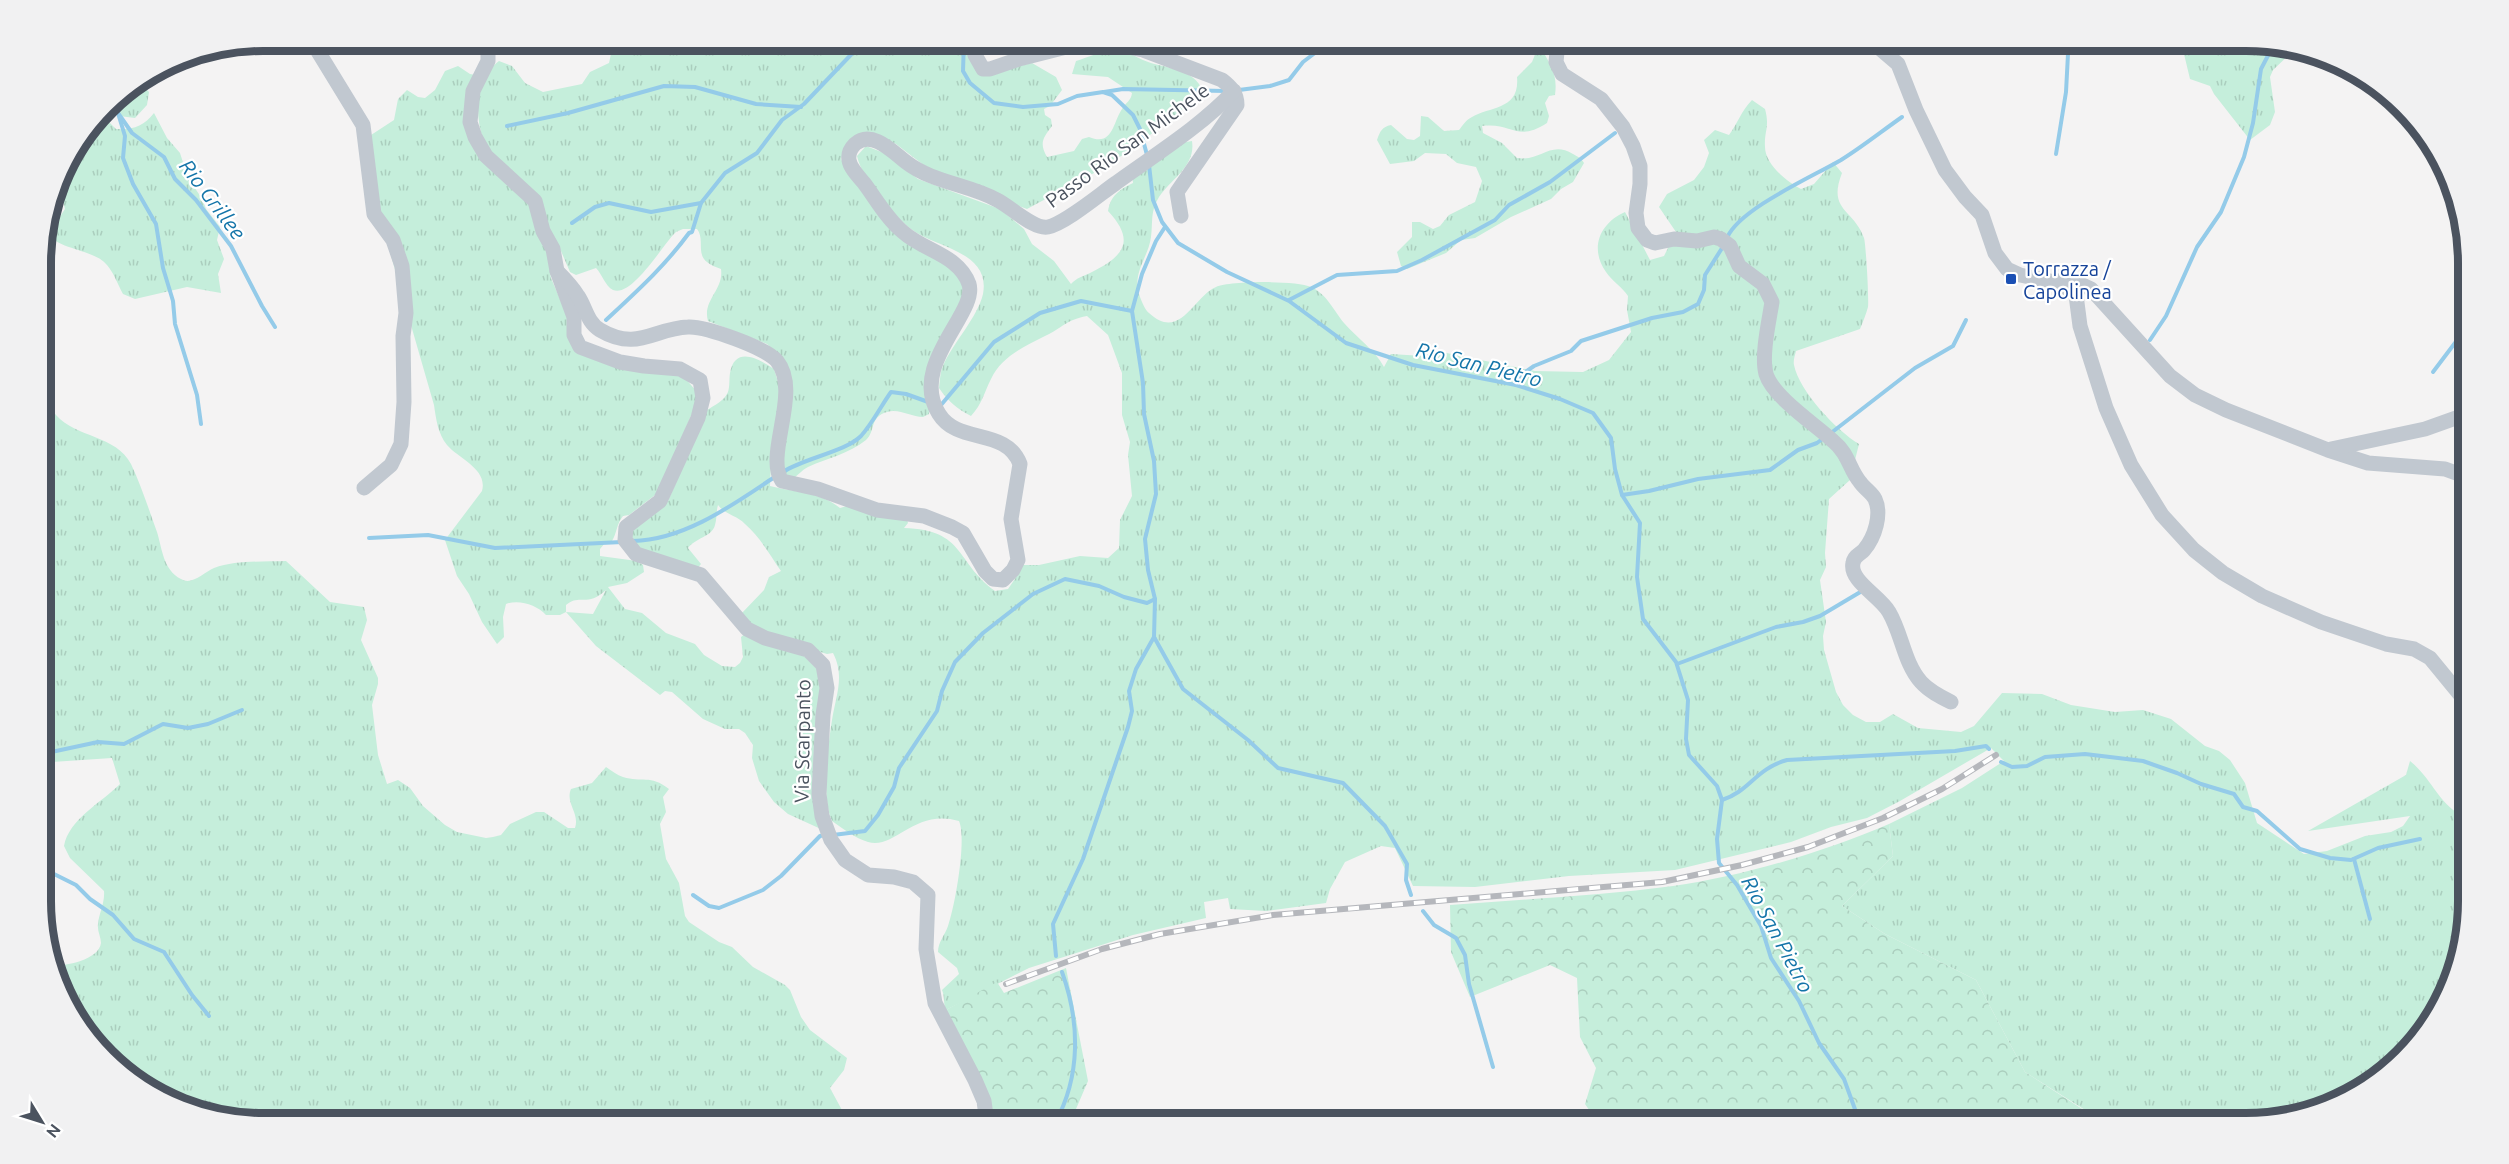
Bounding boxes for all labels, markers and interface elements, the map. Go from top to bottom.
street label: Passo Rio San Michele [1041,78,1213,212]
water label: Rio Grillee [175,154,251,244]
place label: Torrazza / Capolinea [2023,257,2112,303]
marker: Torrazza / Capolinea [2004,272,2018,286]
water label: Rio San Pietro [1414,337,1544,391]
street label: Via Scarpanto [789,679,815,803]
water label: Rio San Pietro [1737,872,1819,996]
north arrow [12,1092,72,1152]
text: N [43,1121,65,1141]

